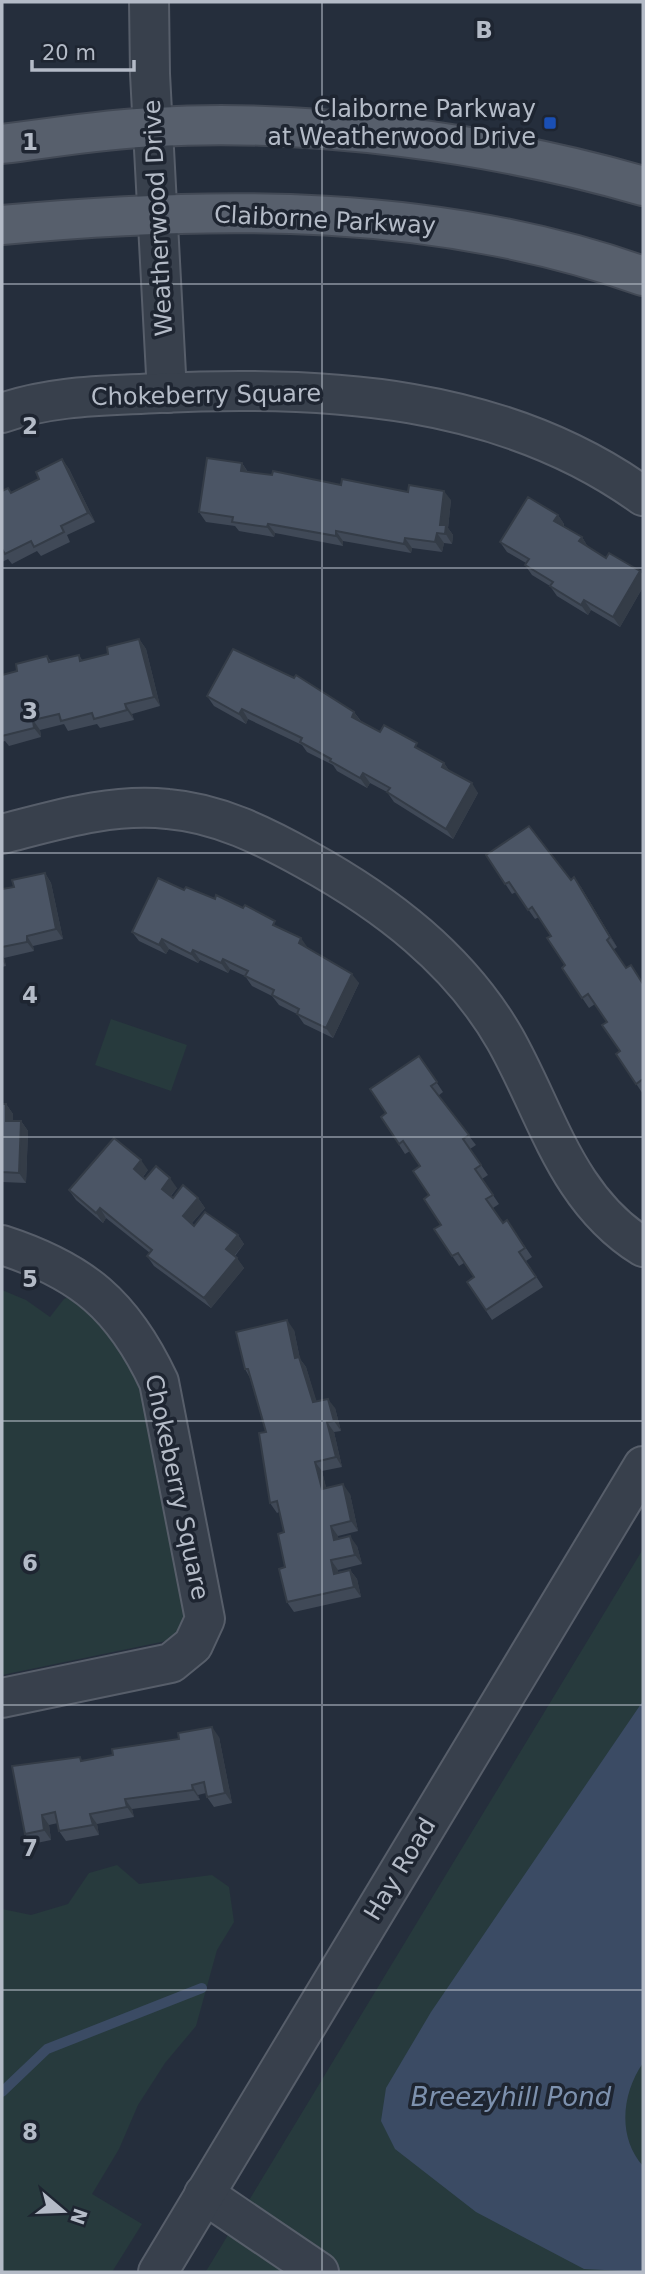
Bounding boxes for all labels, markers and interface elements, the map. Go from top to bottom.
text: B [475,17,493,43]
scale bar [32,28,133,72]
text: 20 m [42,41,96,65]
place label: Claiborne Parkway at Weatherwood Drive [267,95,536,151]
street label: Weatherwood Drive [138,99,178,337]
marker: Claiborne Parkway at Weatherwood Drive [542,115,558,131]
text: 1 [22,129,38,155]
street label: Claiborne Parkway [213,200,437,240]
street label: Chokeberry Square [91,379,321,411]
text: 2 [22,413,38,439]
text: 3 [22,698,38,724]
text: 4 [22,982,38,1008]
text: 5 [22,1266,38,1292]
street label: Chokeberry Square [139,1372,215,1602]
text: 6 [22,1550,38,1576]
street label: Hay Road [358,1813,442,1925]
text: 7 [22,1835,38,1861]
water label: Breezyhill Pond [411,2082,612,2112]
text: 8 [22,2119,38,2145]
north arrow [28,2176,98,2246]
text: N [66,2205,92,2228]

